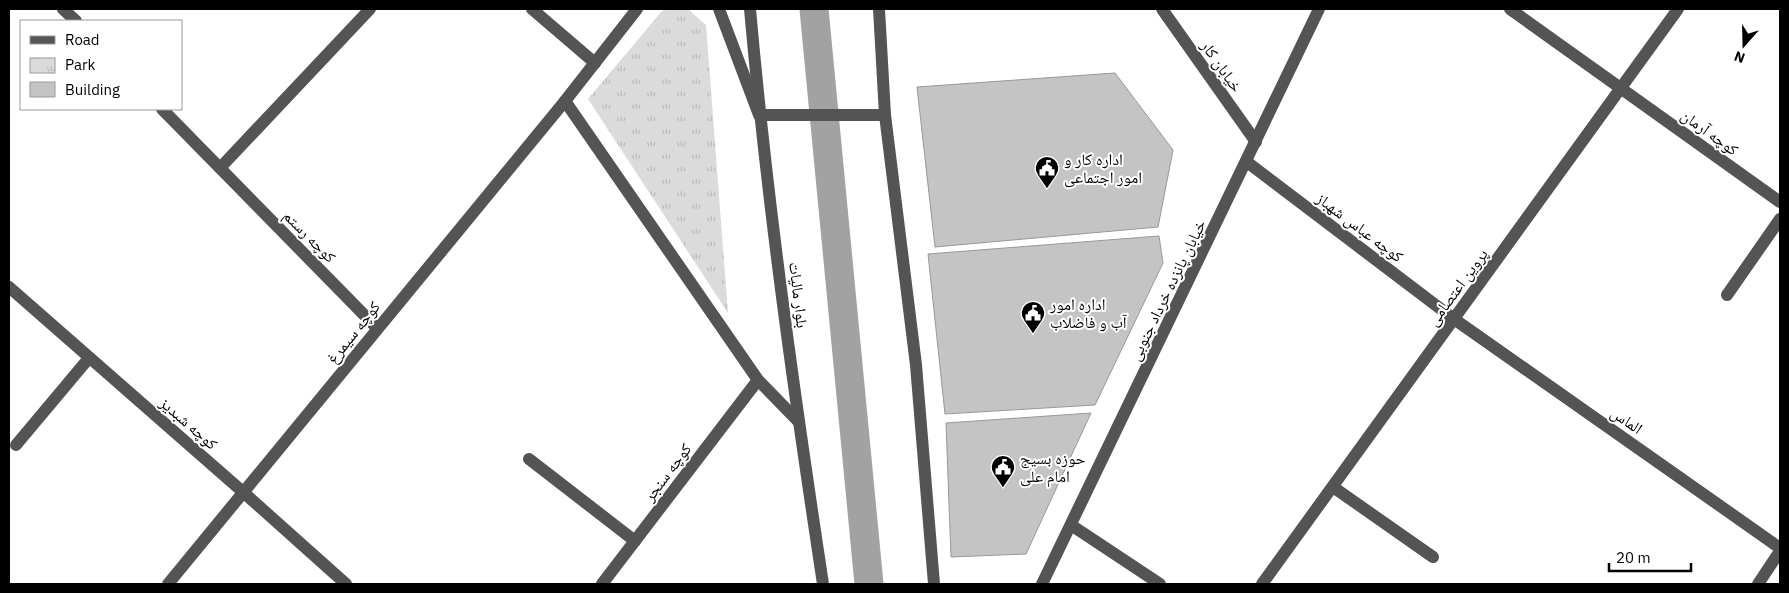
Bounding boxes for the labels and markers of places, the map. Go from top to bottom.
place label: اداره کار و امور اجتماعی [1064,149,1142,188]
public building icon: اداره کار و امور اجتماعی [1034,155,1060,189]
place label: اداره امور آب و فاضلاب [1049,294,1128,332]
public building icon: اداره امور آب و فاضلاب [1020,300,1046,334]
place label: حوزه بسیج امام علی [1020,448,1086,487]
public building icon: حوزه بسیج امام علی [990,454,1016,488]

